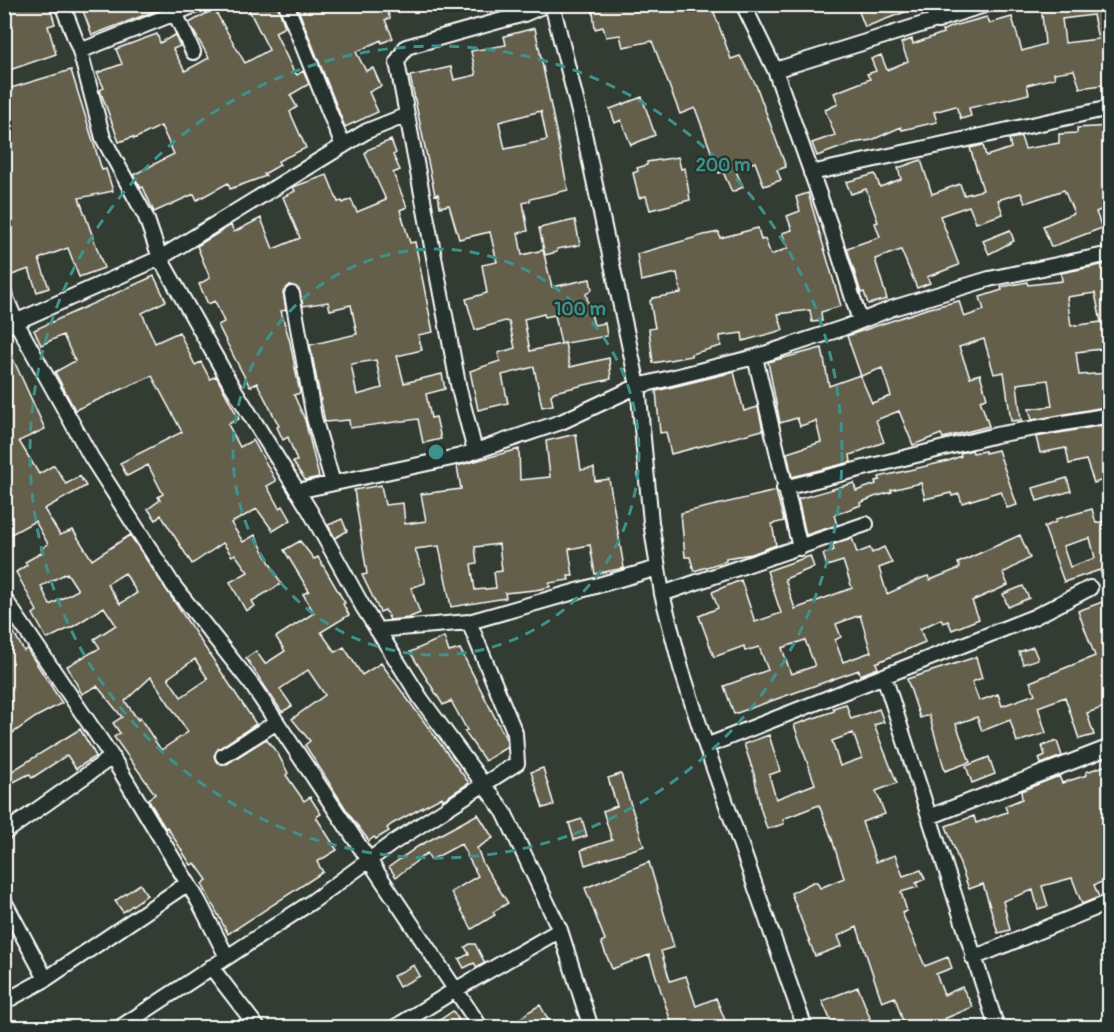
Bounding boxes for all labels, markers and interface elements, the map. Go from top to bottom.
text: 200 m [696,154,750,177]
text: 100 m [554,298,606,321]
centre of rings [426,442,446,462]

